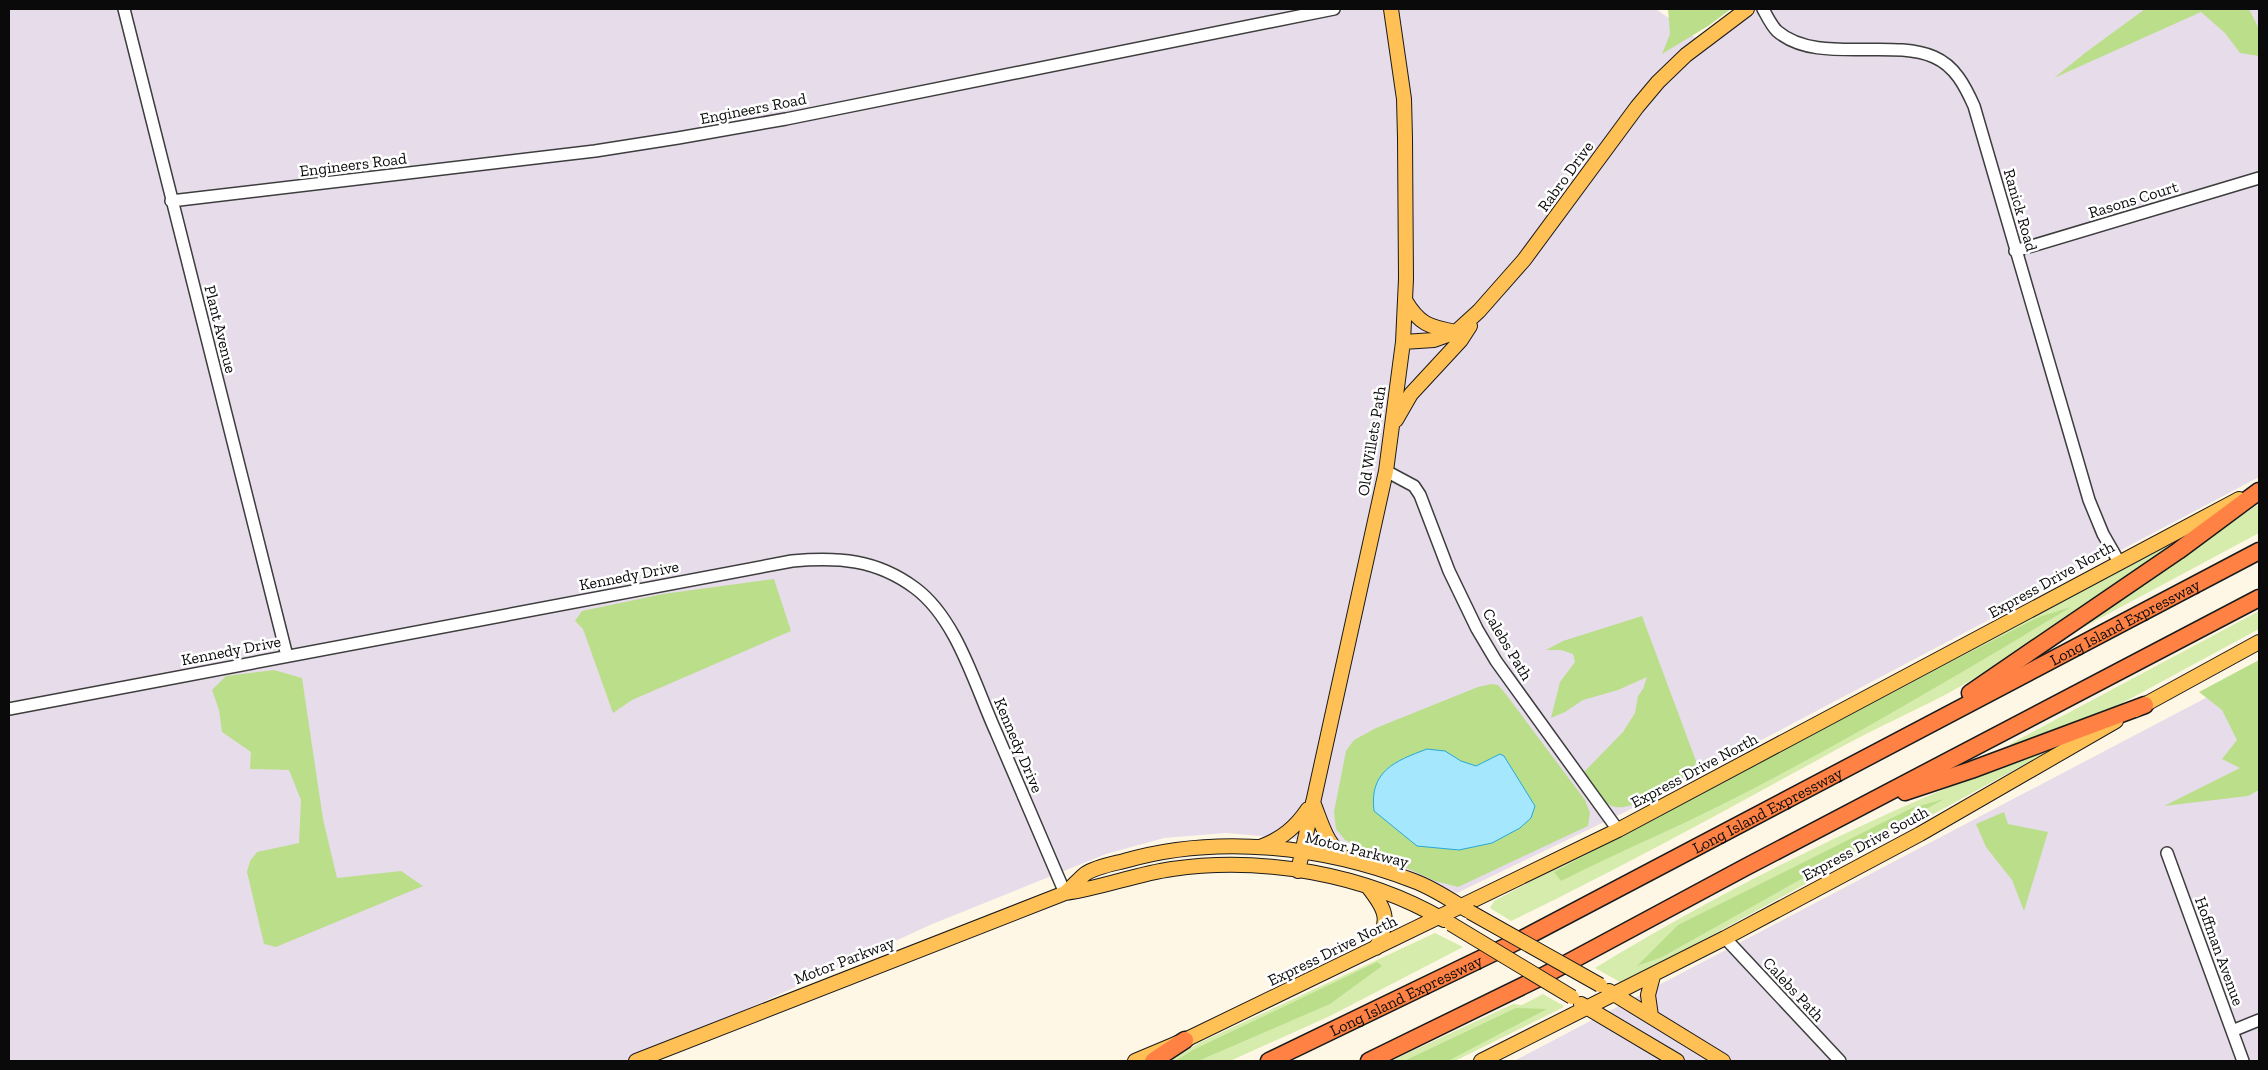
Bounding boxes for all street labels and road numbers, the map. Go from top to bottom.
street label: Engineers Road [698,89,808,128]
street label: Rabro Drive [1534,137,1597,215]
street label: Engineers Road [298,148,408,180]
street label: Ranick Road [2000,167,2041,254]
street label: Rasons Court [2086,177,2180,222]
street label: Plant Avenue [200,283,241,375]
street label: Old Willets Path [1353,385,1390,497]
street label: Express Drive North [1985,537,2117,622]
street label: Kennedy Drive [578,557,681,594]
street label: Long Island Expressway [2047,575,2204,669]
street label: Calebs Path [1479,605,1537,684]
street label: Kennedy Drive [180,632,283,669]
street label: Kennedy Drive [990,695,1047,795]
street label: Express Drive North [1628,729,1761,812]
street label: Long Island Expressway [1689,763,1846,858]
street label: Express Drive South [1799,802,1932,885]
street label: Motor Parkway [1303,827,1411,872]
street label: Hoffman Avenue [2191,894,2248,1008]
street label: Express Drive North [1265,911,1400,990]
street label: Motor Parkway [791,932,898,988]
street label: Long Island Expressway [1327,950,1486,1040]
street label: Calebs Path [1759,953,1828,1025]

